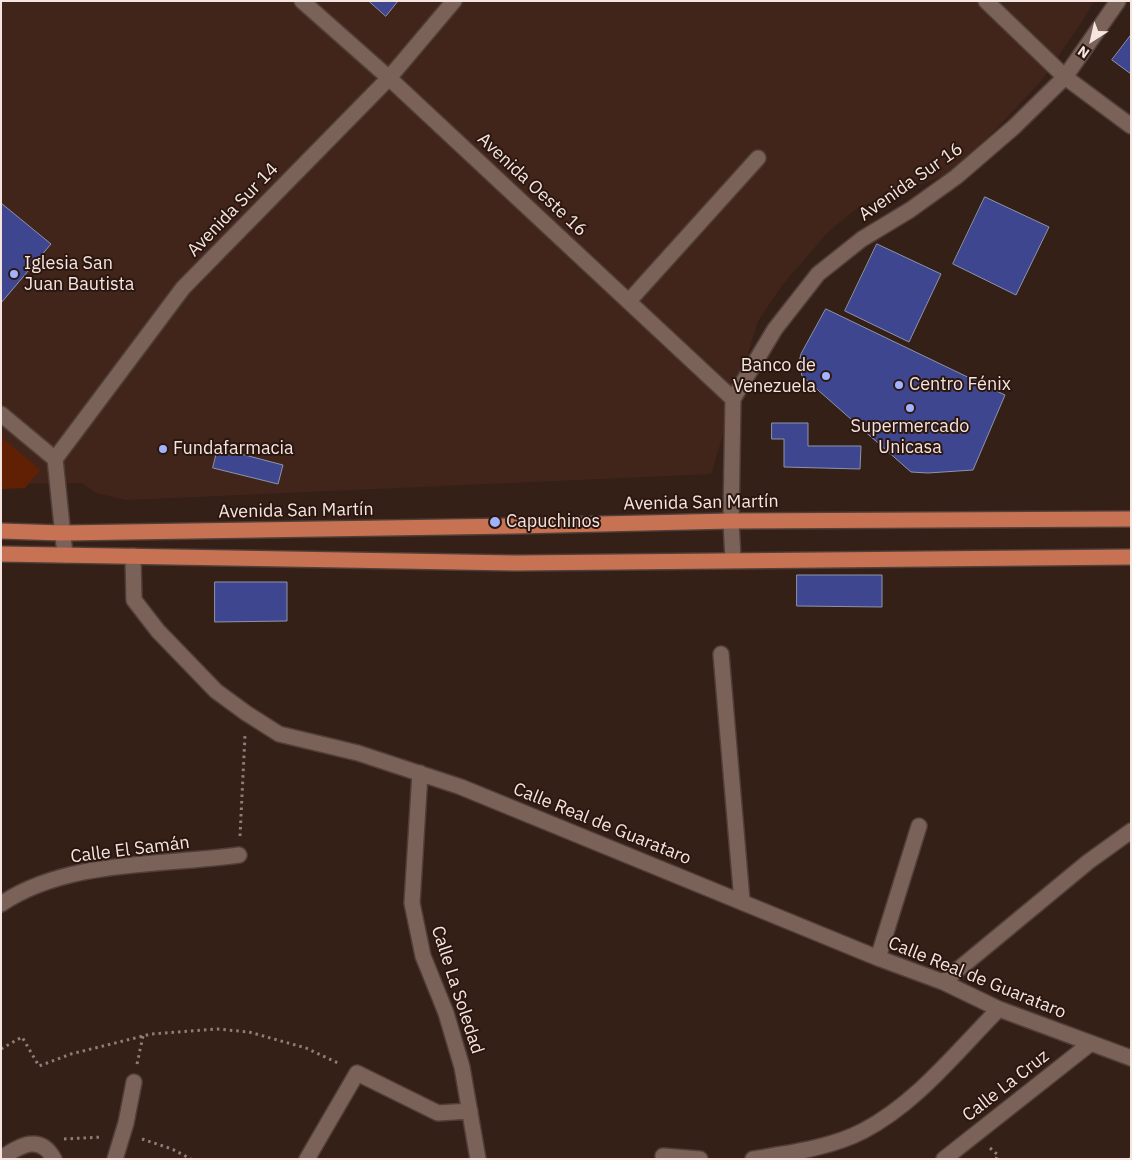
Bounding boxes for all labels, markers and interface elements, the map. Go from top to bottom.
north arrow [1067,15,1117,65]
text: N [1074,42,1093,63]
street label: Avenida Oeste 16 [473,129,591,241]
street label: Avenida Sur 16 [855,138,967,226]
street label: Avenida Sur 14 [183,159,283,261]
place label: Iglesia San Juan Bautista [24,253,134,296]
marker: Iglesia San Juan Bautista [8,268,20,280]
place label: Banco de Venezuela [733,355,816,398]
marker: Banco de Venezuela [820,370,832,382]
place label: Centro Fénix [909,374,1011,396]
marker: Centro Fénix [893,379,905,391]
marker: Supermercado Unicasa [904,402,916,414]
place label: Supermercado Unicasa [851,416,969,458]
place label: Fundafarmacia [173,438,294,460]
marker: Fundafarmacia [157,443,169,455]
street label: Avenida San Martín [623,491,779,515]
street label: Avenida San Martín [218,499,374,523]
place label: Capuchinos [506,511,600,533]
marker: Capuchinos [488,515,502,529]
street label: Calle Real de Guarataro [510,778,694,870]
street label: Calle El Samán [69,832,191,868]
street label: Calle La Soledad [426,923,488,1057]
street label: Calle Real de Guarataro [885,932,1069,1024]
street label: Calle La Cruz [958,1046,1054,1126]

